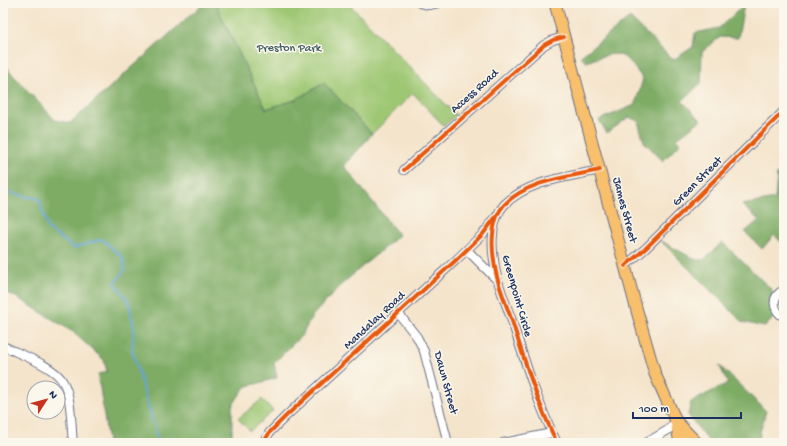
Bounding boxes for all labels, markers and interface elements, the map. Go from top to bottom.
park label: Preston Park [256,42,323,56]
street label: Access Road [448,66,502,117]
street label: Green Street [670,153,727,210]
street label: James Street [609,176,640,245]
street label: Greenpoint Circle [498,254,535,339]
street label: Mandalay Road [341,288,409,353]
street label: Dawn Street [430,349,460,417]
north arrow [26,380,66,420]
text: N [46,389,59,402]
scale bar [633,394,741,420]
text: 100 m [638,403,669,417]

